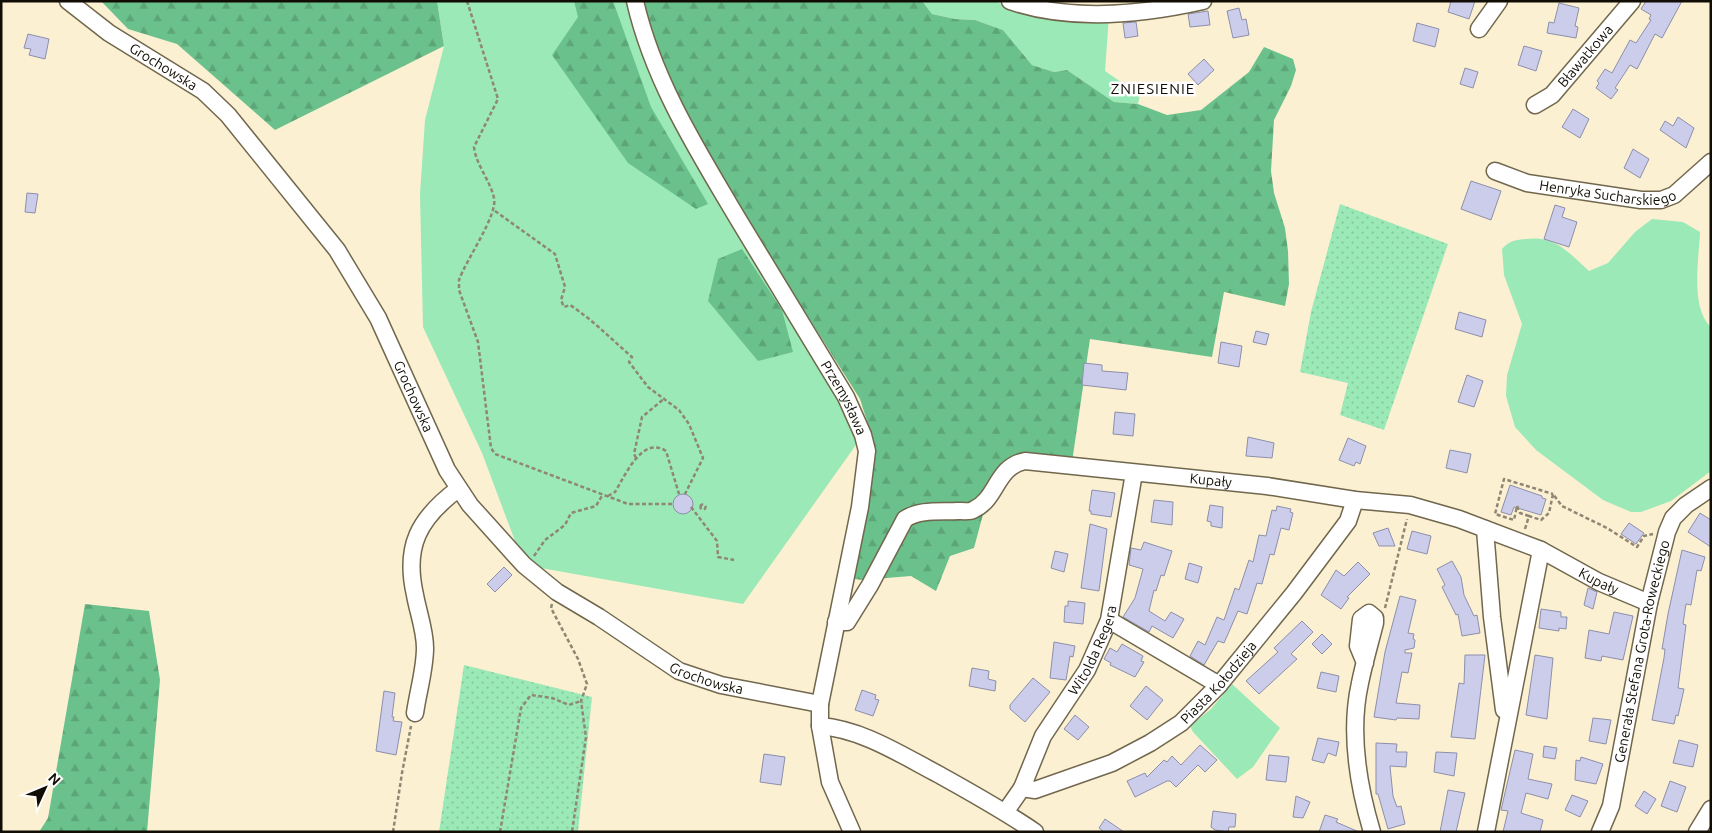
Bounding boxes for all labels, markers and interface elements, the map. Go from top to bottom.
street label: Bławatkowa [1554,22,1616,90]
street label: Grochowska [127,40,200,94]
district label: ZNIESIENIE [1111,80,1195,97]
street label: Henryka Sucharskiego [1538,177,1679,208]
street label: Grochowska [390,358,437,435]
street label: Przemysława [818,358,870,437]
street label: Kupały [1189,470,1233,490]
street label: Generała Stefana Grota-Roweckiego [1611,538,1673,764]
street label: Kupały [1576,564,1621,597]
street label: Witolda Regera [1065,604,1119,698]
street label: Piasta Kołodzieja [1177,638,1260,727]
street label: Grochowska [666,659,745,697]
north arrow [20,763,70,813]
text: N [45,770,64,788]

